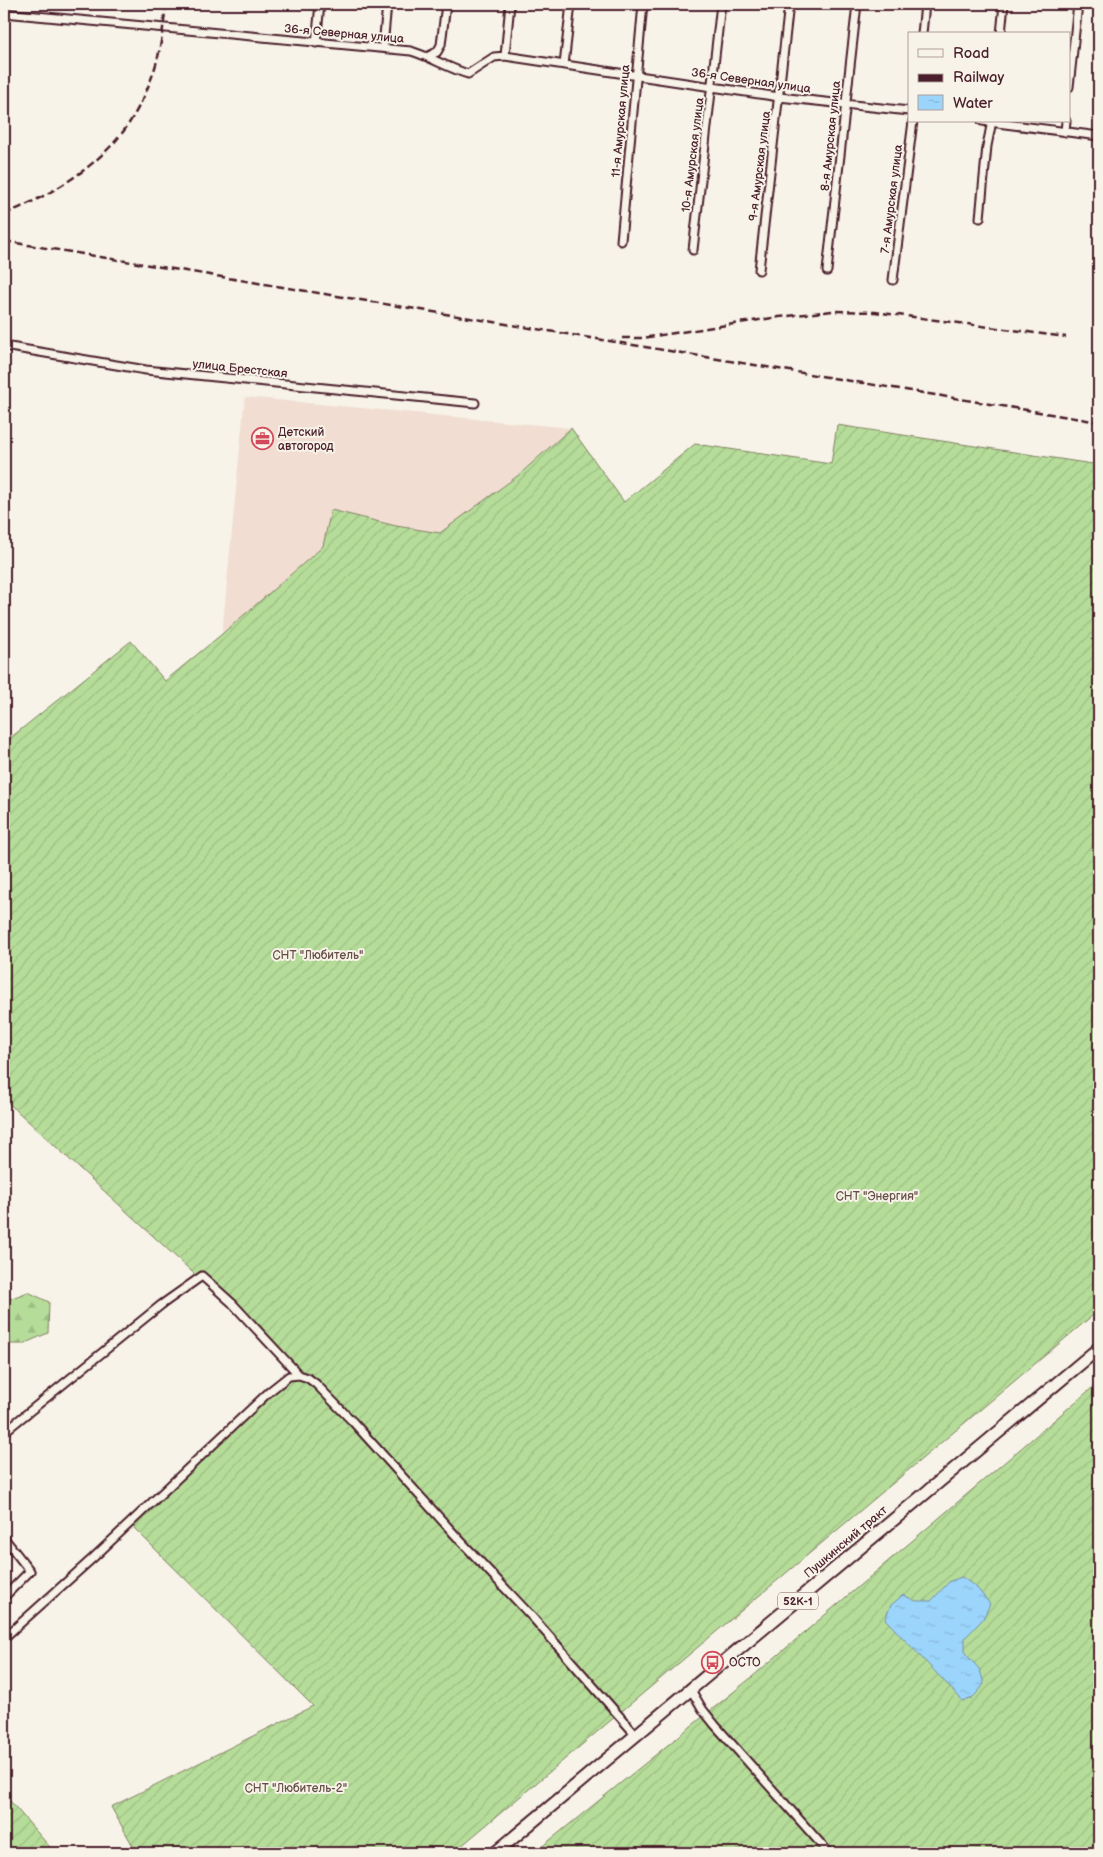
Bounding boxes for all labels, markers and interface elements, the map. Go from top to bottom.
street label: 36-я Северная улица [283,21,405,47]
legend [908,32,1070,122]
text: Road [953,44,989,63]
street label: 11-я Амурская улица [609,64,633,178]
street label: 36-я Северная улица [690,65,812,97]
text: Railway [953,68,1004,87]
street label: 8-я Амурская улица [818,80,844,192]
text: Water [953,94,993,113]
street label: 10-я Амурская улица [679,97,707,213]
street label: 9-я Амурская улица [746,110,774,222]
street label: 7-я Амурская улица [878,144,906,254]
street label: улица Брестская [192,357,288,381]
place label: Детский автогород [278,425,334,454]
office icon: Детский автогород [250,427,274,451]
park label: СНТ "Любитель" [272,948,364,963]
park label: СНТ "Энергия" [836,1189,918,1204]
street label: Пушкинский тракт [801,1503,891,1581]
road number: 52К-1 [778,1592,818,1610]
bus stop icon: ОСТО [701,1650,725,1674]
place label: ОСТО [729,1655,761,1670]
park label: СНТ "Любитель-2" [245,1781,347,1796]

